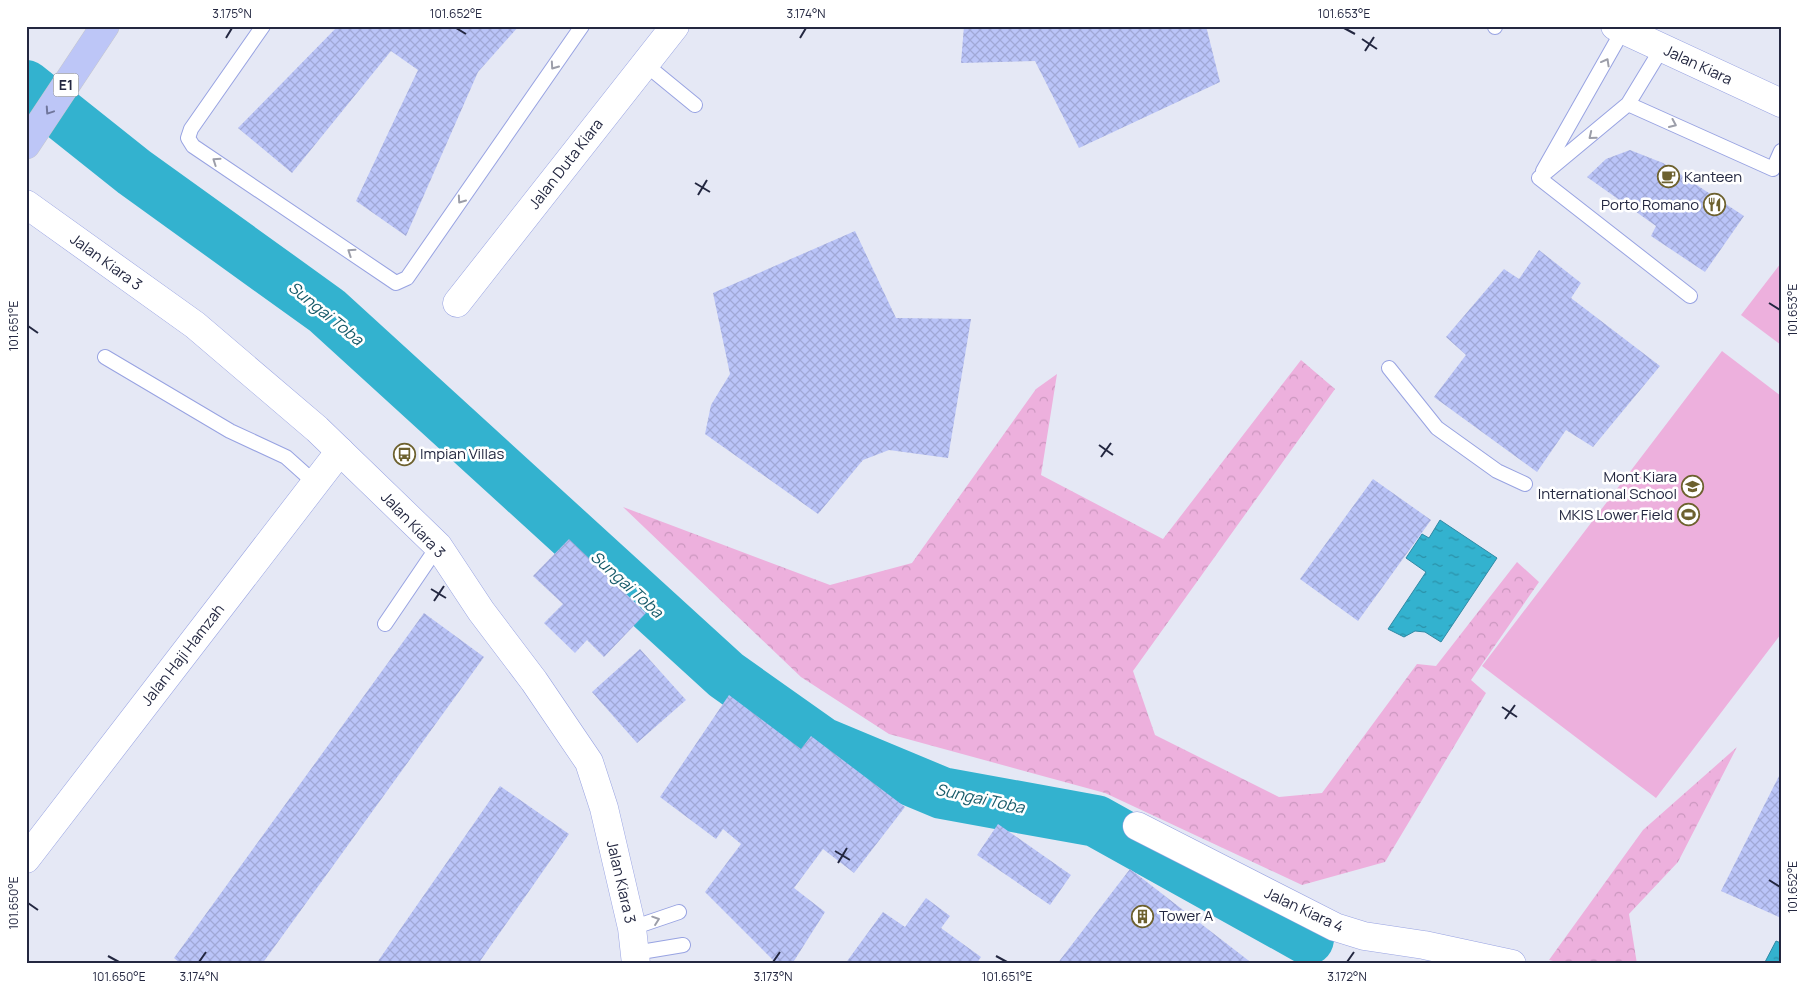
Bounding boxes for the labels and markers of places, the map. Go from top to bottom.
cafe icon: Kanteen [1656,165,1680,189]
place label: Kanteen [1684,166,1742,187]
restaurant icon: Porto Romano [1703,193,1727,217]
place label: Porto Romano [1601,194,1699,215]
bus stop icon: Impian Villas [392,442,416,466]
place label: Impian Villas [420,443,504,464]
place label: Mont Kiara International School [1538,466,1677,504]
school or university icon: Mont Kiara International School [1681,474,1705,498]
sports icon: MKIS Lower Field [1677,503,1701,527]
place label: MKIS Lower Field [1559,504,1673,525]
building icon: Tower A [1131,904,1155,928]
place label: Tower A [1159,905,1214,926]

